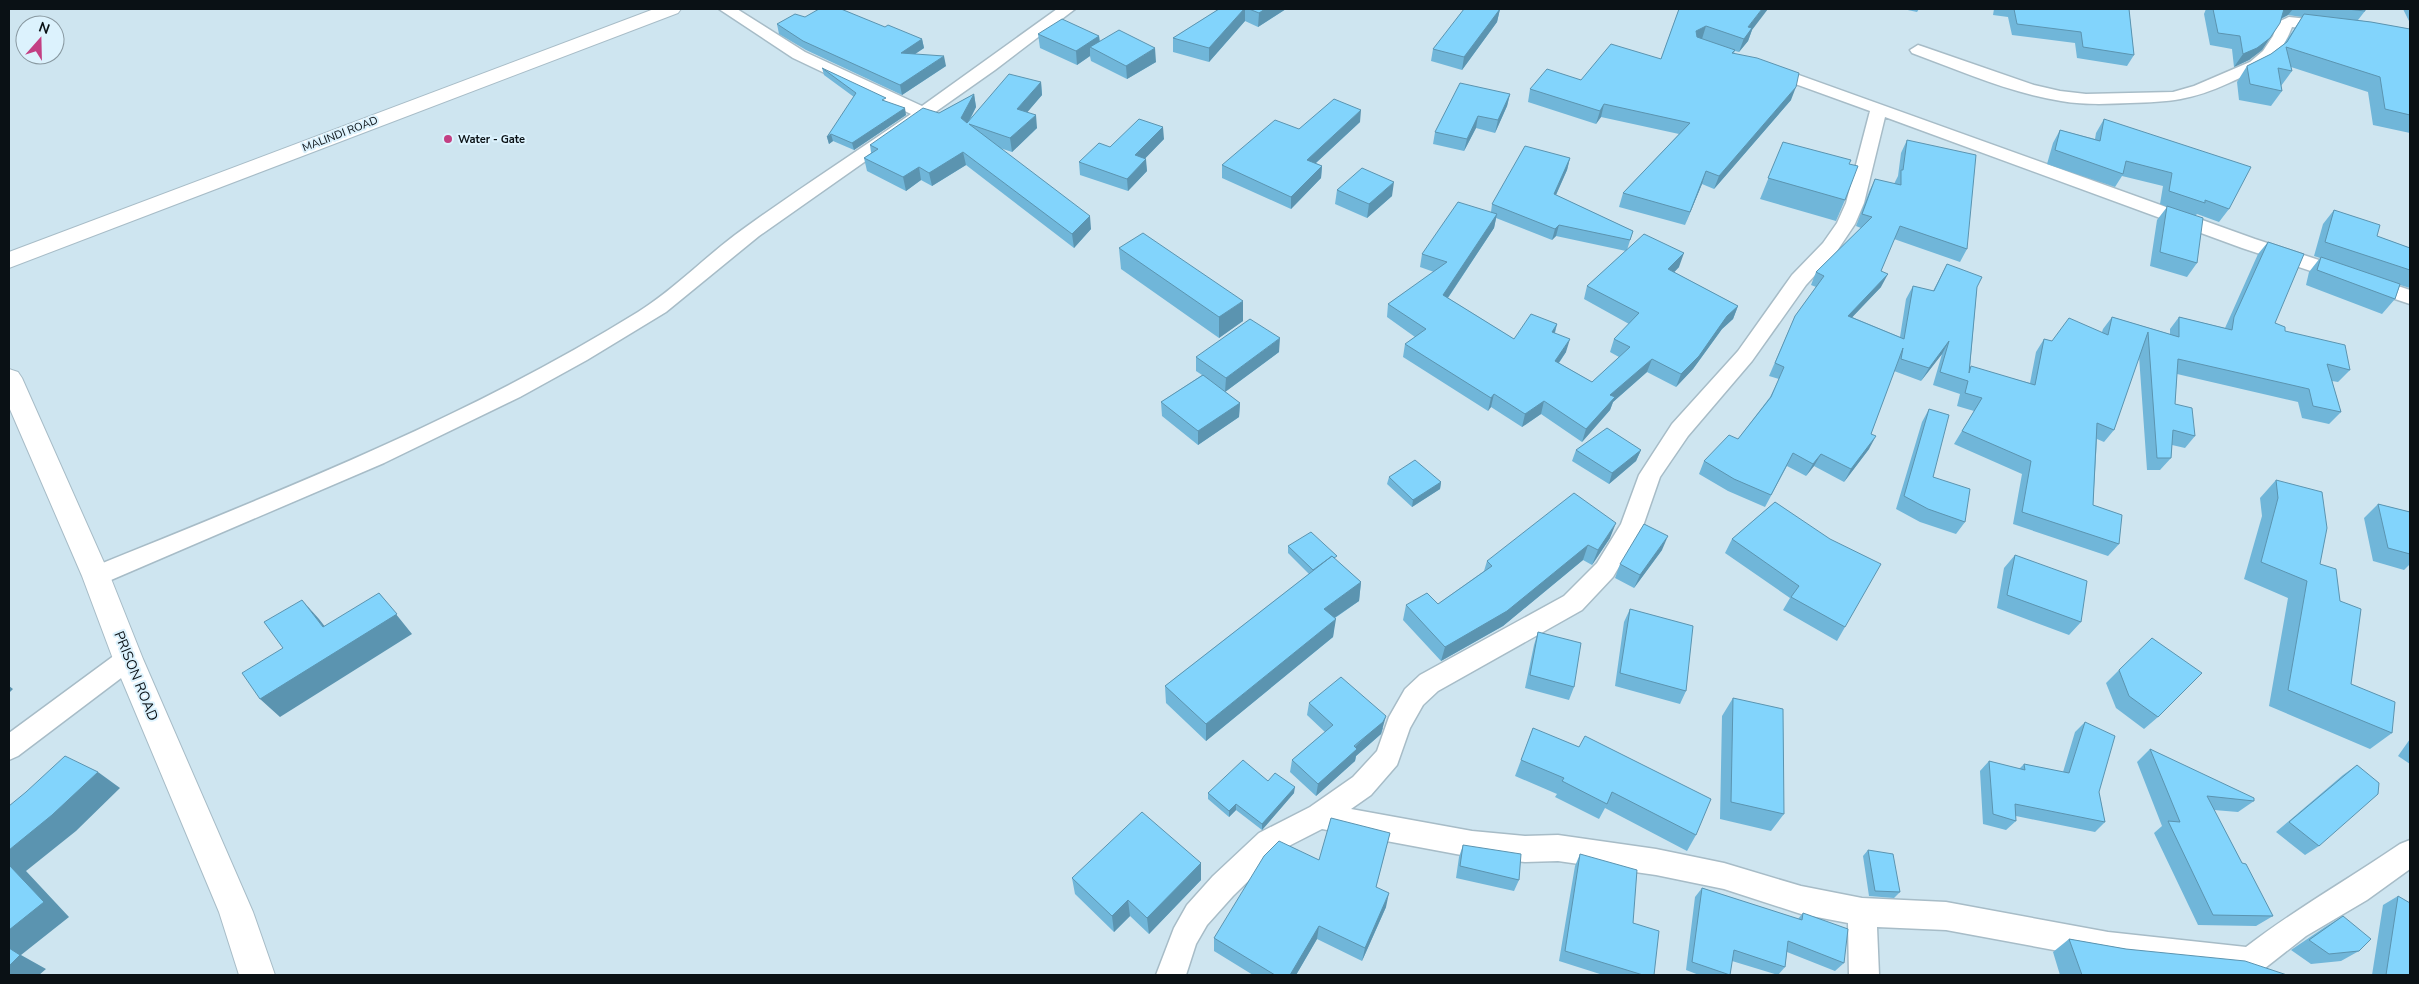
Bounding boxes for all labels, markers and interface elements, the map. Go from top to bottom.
north arrow [15,15,65,65]
text: N [36,18,52,39]
street label: MALINDI ROAD [300,113,380,155]
place label: Water - Gate [458,132,525,147]
marker: Water - Gate [442,133,454,145]
street label: PRISON ROAD [109,628,163,724]

